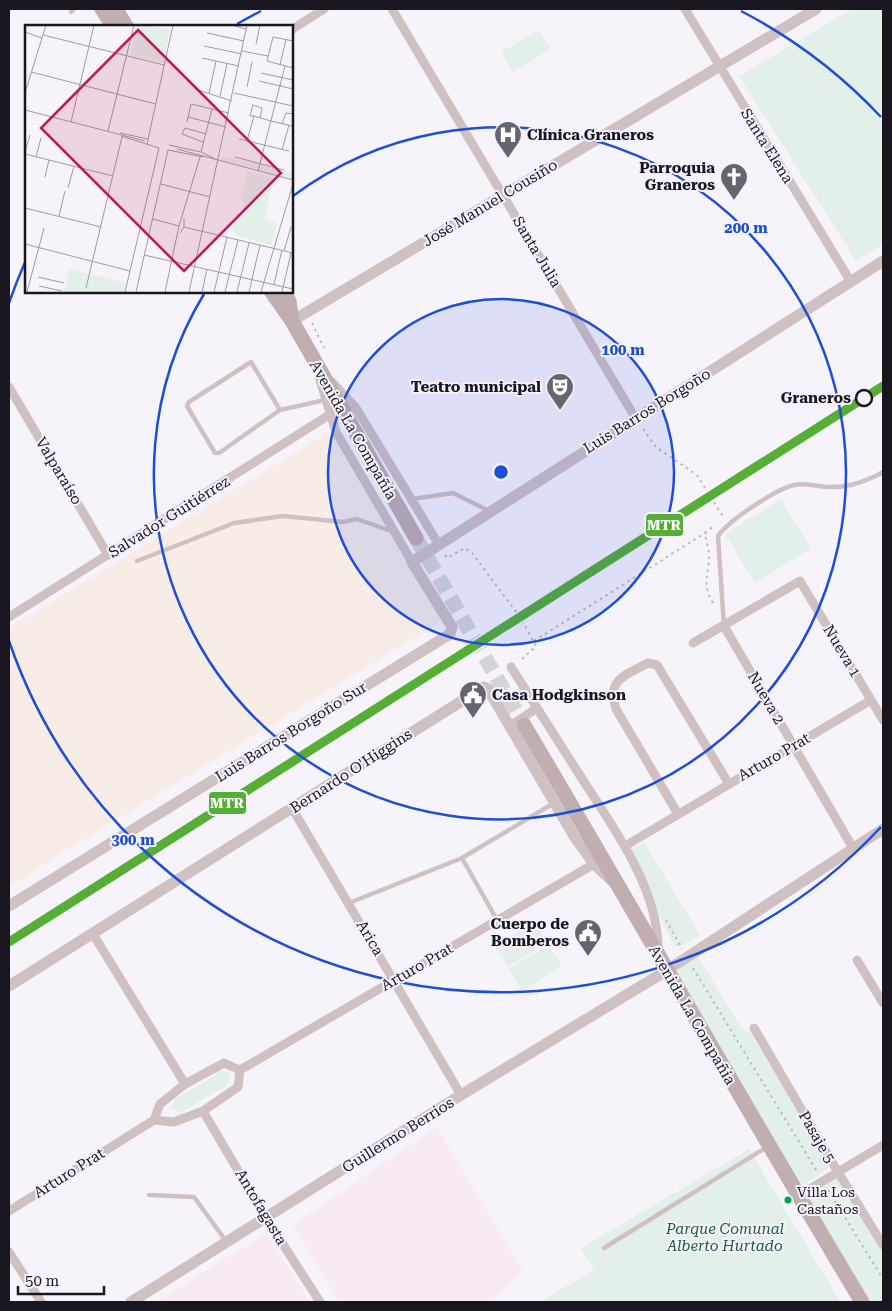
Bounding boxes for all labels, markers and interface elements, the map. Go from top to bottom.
inset map [25,25,292,292]
street label: Santa Elena [737,105,797,187]
hospital icon: Clínica Graneros [493,120,523,159]
place label: Clínica Graneros [527,126,654,144]
street label: José Manuel Cousiño [419,156,561,250]
place label: Parroquia Graneros [639,159,715,194]
church icon: Parroquia Graneros [719,162,749,201]
street label: Santa Julia [509,213,565,291]
text: 200 m [724,219,768,237]
text: 100 m [601,341,645,359]
street label: Avenida La Compañía [306,357,400,503]
street label: Luis Barros Borgoño [580,365,714,457]
theatre icon: Teatro municipal [545,372,575,411]
place label: Teatro municipal [411,378,541,396]
place label: Graneros [781,389,851,407]
marker: Graneros [855,389,873,407]
street label: Valparaíso [32,434,86,508]
centre of rings [492,463,510,481]
street label: Salvador Guitiérrez [105,472,233,562]
line badge: MTR [645,513,684,537]
text: MTR [647,517,682,533]
street label: Nueva 1 [819,622,865,680]
street label: Nueva 2 [744,668,788,728]
street label: Luis Barros Borgoño Sur [212,678,370,786]
public building icon: Casa Hodgkinson [458,680,488,719]
place label: Casa Hodgkinson [492,686,626,704]
street label: Bernardo O'Higgins [287,725,415,817]
street label: Arturo Prat [735,729,814,785]
line badge: MTR [208,791,247,815]
text: MTR [210,795,245,811]
text: 300 m [111,831,155,849]
place label: Cuerpo de Bomberos [490,915,569,950]
street label: Arica [353,917,387,959]
public building icon: Cuerpo de Bomberos [573,918,603,957]
street label: Arturo Prat [378,939,457,995]
street label: Avenida La Compañía [645,942,739,1088]
street label: Guillermo Berrios [339,1093,457,1177]
street label: Pasaje 5 [795,1108,839,1166]
street label: Arturo Prat [30,1144,108,1202]
street label: Antofagasta [231,1166,291,1248]
place label: Villa Los Castaños [797,1184,859,1217]
marker: Villa Los Castaños [783,1195,793,1205]
park label: Parque Comunal Alberto Hurtado [665,1220,785,1255]
scale bar [18,1264,104,1296]
text: 50 m [25,1272,60,1290]

